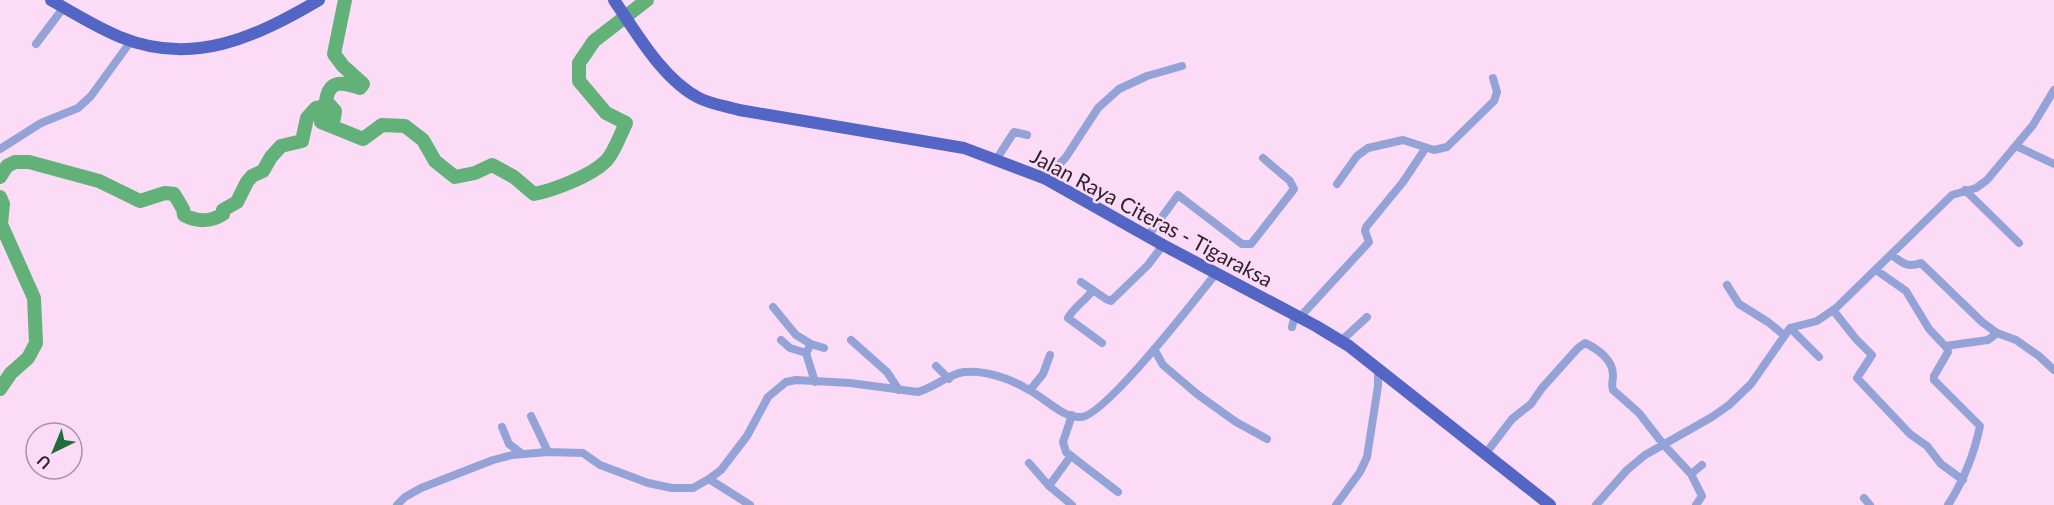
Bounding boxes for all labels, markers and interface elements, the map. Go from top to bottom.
street label: Jalan Raya Citeras - Tigaraksa [1027,142,1277,292]
north arrow [24,421,84,481]
text: U [33,451,54,473]

